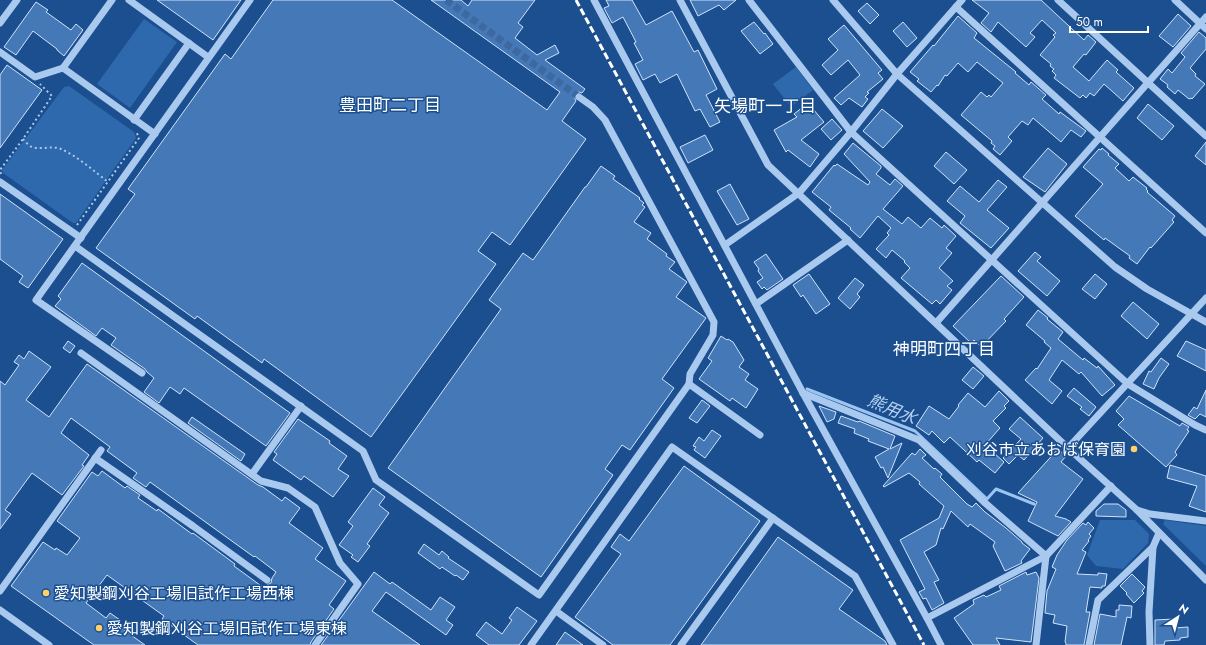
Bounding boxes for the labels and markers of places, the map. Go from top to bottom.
place label: 刈谷市立あおば保育園 [966,438,1126,461]
marker: 刈谷市立あおば保育園 [1129,444,1139,454]
place label: 愛知製鋼刈谷工場旧試作工場西棟 [54,582,294,605]
marker: 愛知製鋼刈谷工場旧試作工場西棟 [41,588,51,598]
place label: 愛知製鋼刈谷工場旧試作工場東棟 [107,617,347,640]
marker: 愛知製鋼刈谷工場旧試作工場東棟 [94,623,104,633]

